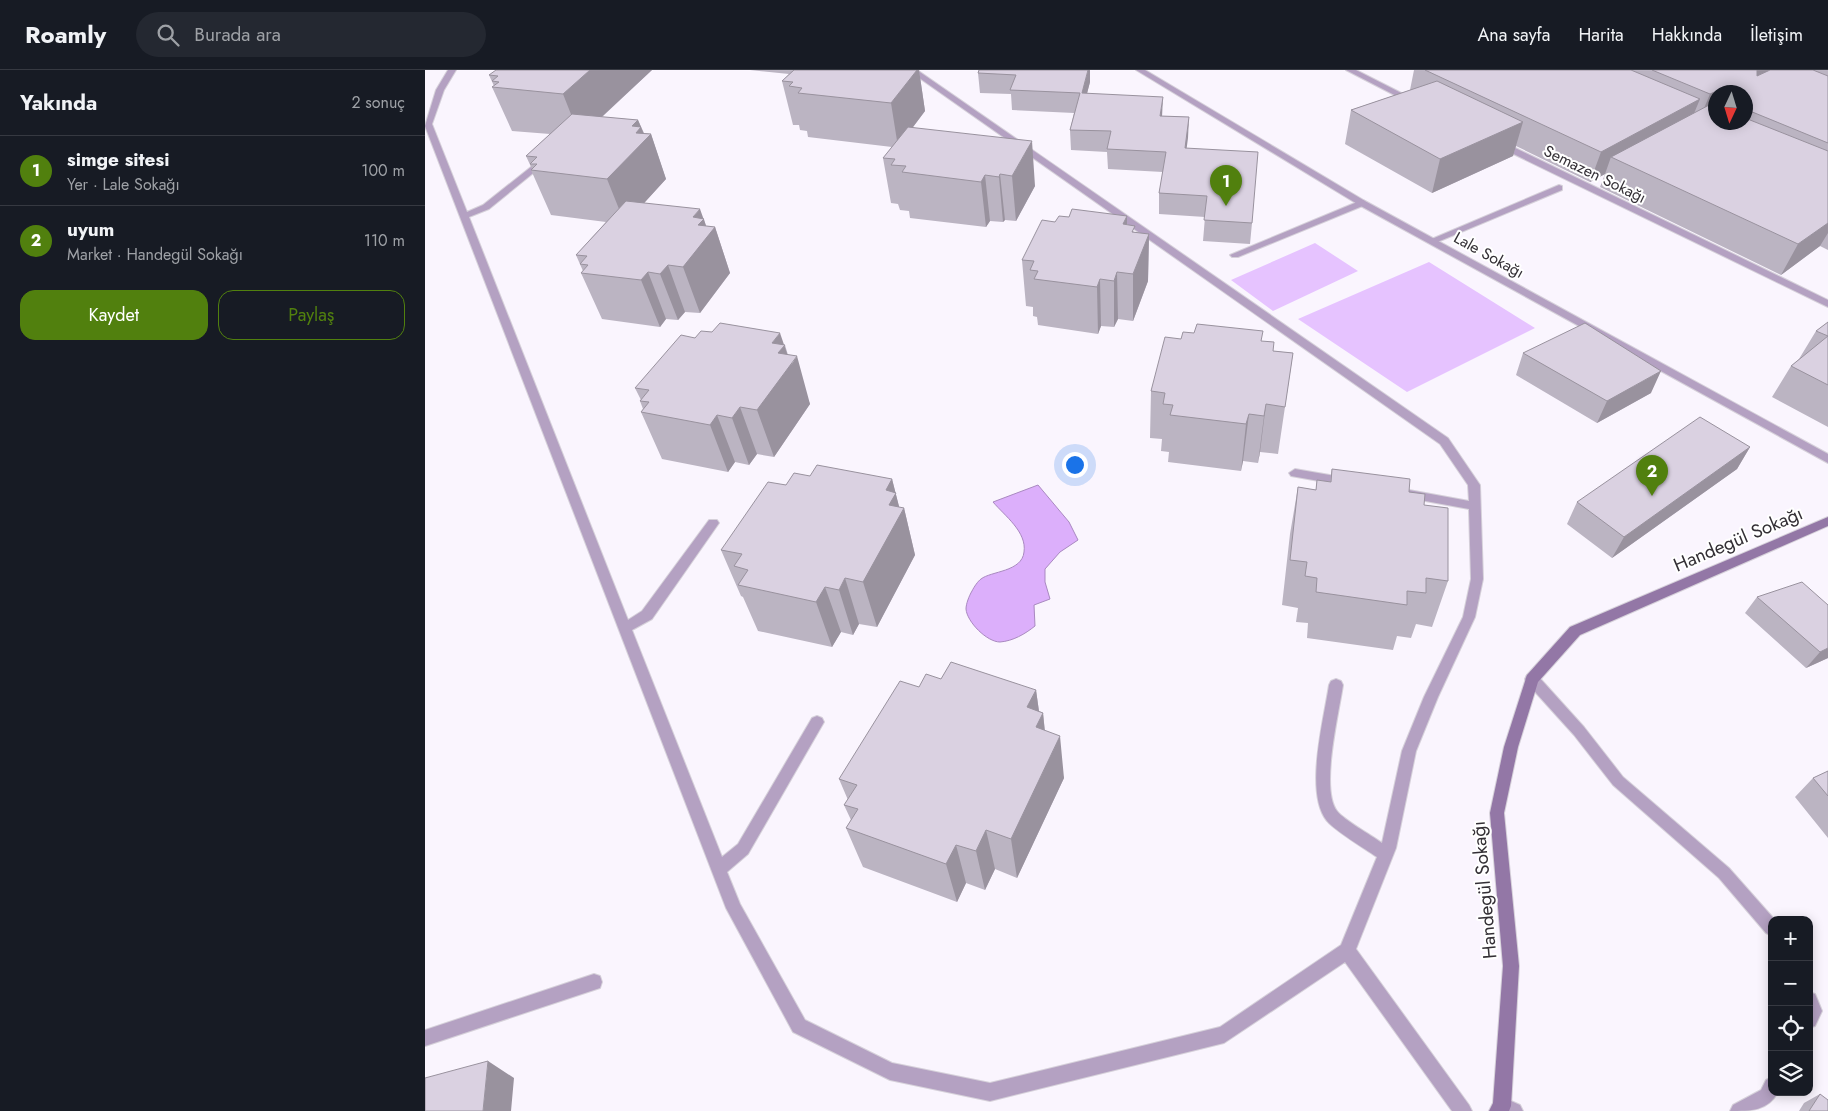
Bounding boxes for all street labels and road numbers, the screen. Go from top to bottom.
street label: Semazen Sokağı [1540,139,1650,209]
street label: Lale Sokağı [1450,226,1528,284]
street label: Handegül Sokağı [1669,500,1807,578]
street label: Handegül Sokağı [1465,820,1503,960]

